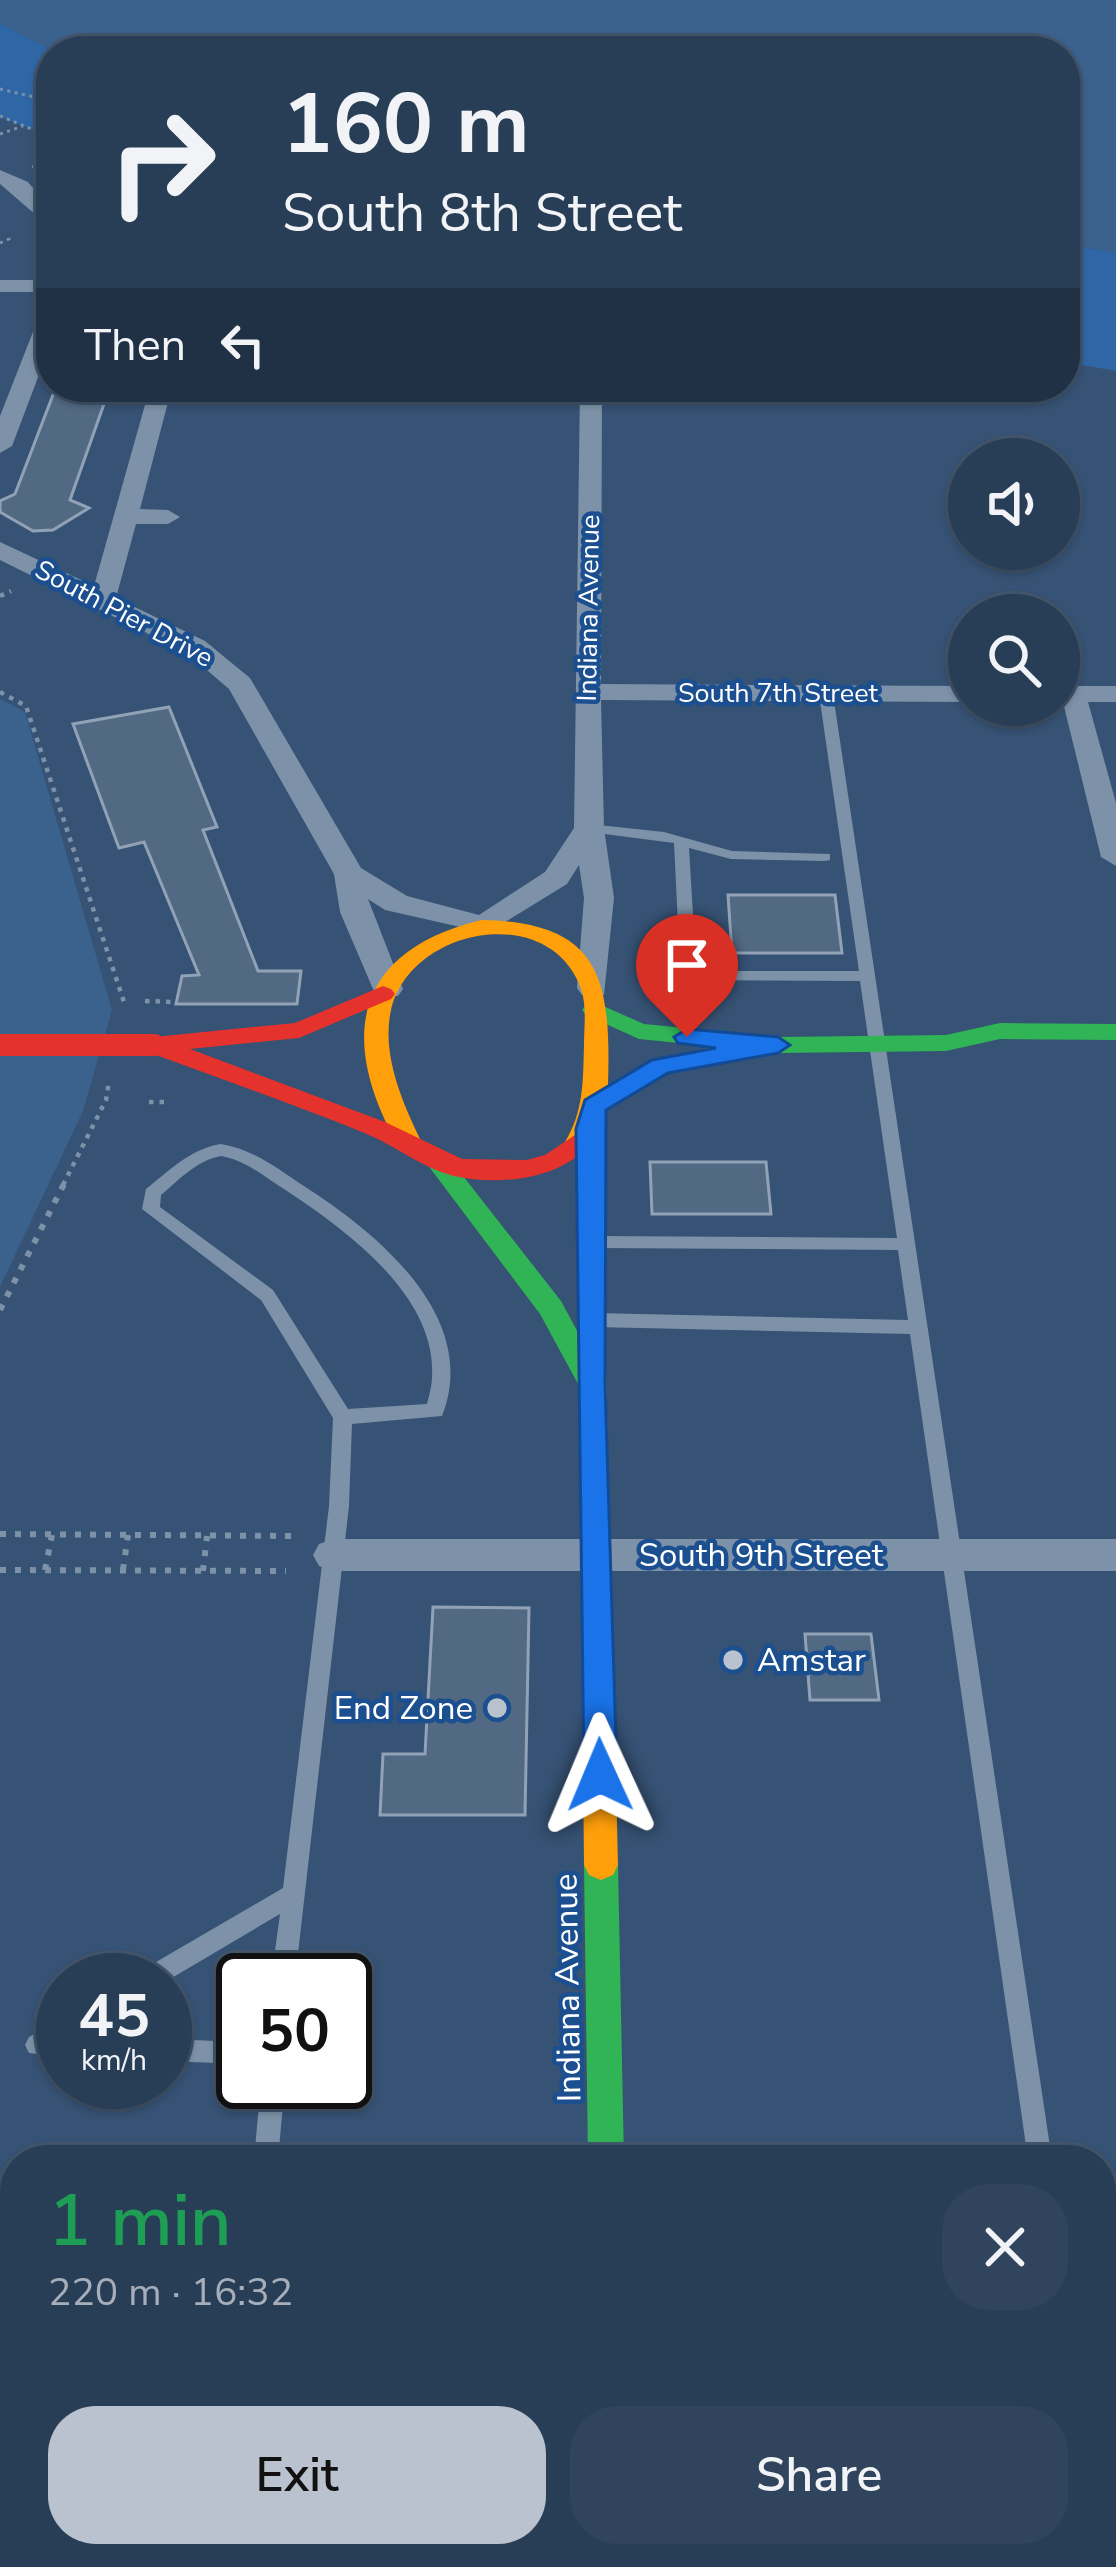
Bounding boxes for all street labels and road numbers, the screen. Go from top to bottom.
street label: Indiana Avenue [569,514,609,702]
street label: South Pier Drive [28,551,220,677]
street label: South 7th Street [678,675,879,712]
street label: South 9th Street [639,1533,884,1578]
street label: Indiana Avenue [544,1873,592,2103]

